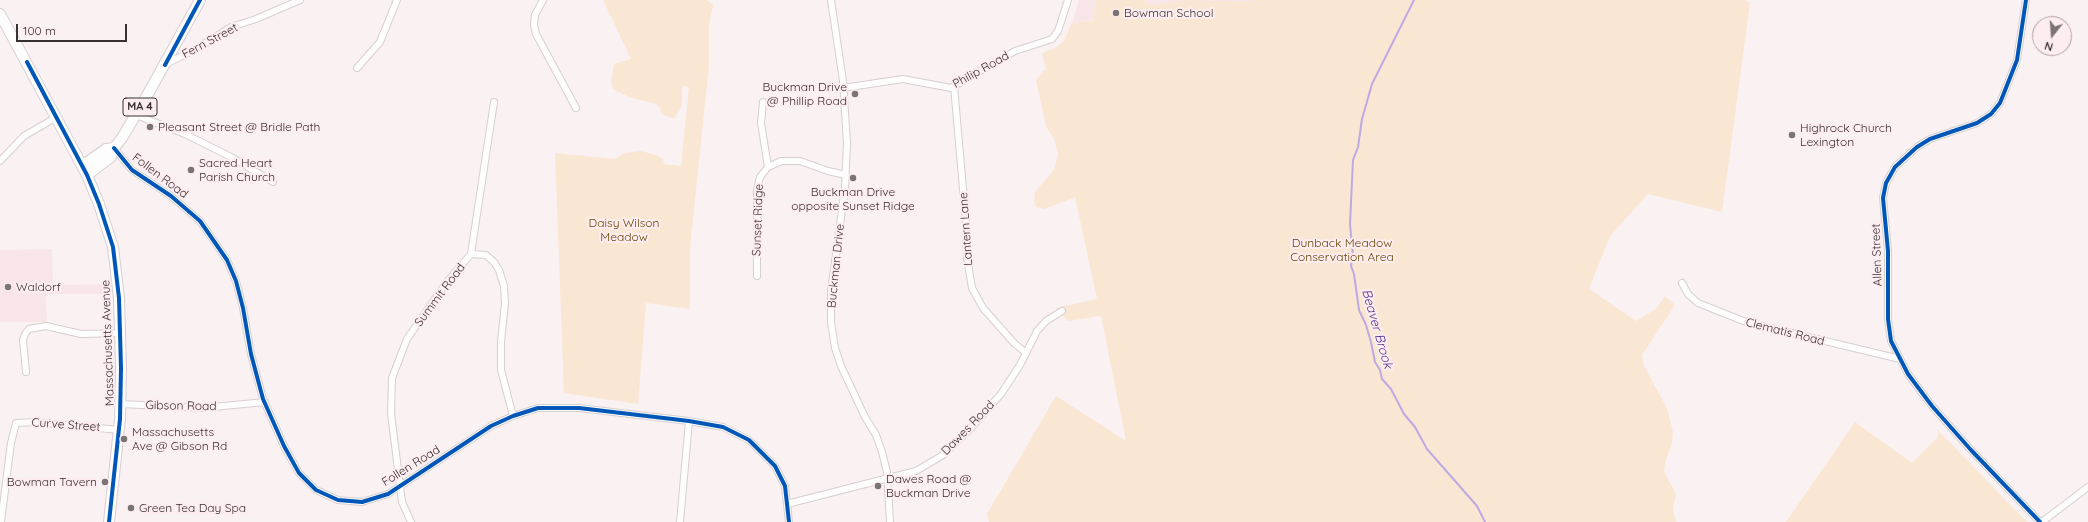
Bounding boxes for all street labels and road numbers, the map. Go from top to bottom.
street label: Fern Street [180,20,240,62]
street label: Philip Road [950,49,1012,91]
road number: MA 4 [123,98,157,116]
street label: Follen Road [129,150,191,202]
street label: Sunset Ridge [750,184,766,256]
street label: Lantern Lane [956,192,976,266]
street label: Buckman Drive [824,223,848,309]
street label: Allen Street [1869,223,1885,287]
street label: Summit Road [412,261,468,329]
street label: Massachusetts Avenue [99,280,117,406]
street label: Clematis Road [1744,315,1826,349]
street label: Gibson Road [145,398,217,414]
street label: Dawes Road [938,398,998,458]
street label: Curve Street [31,415,101,435]
street label: Follen Road [379,442,443,490]

